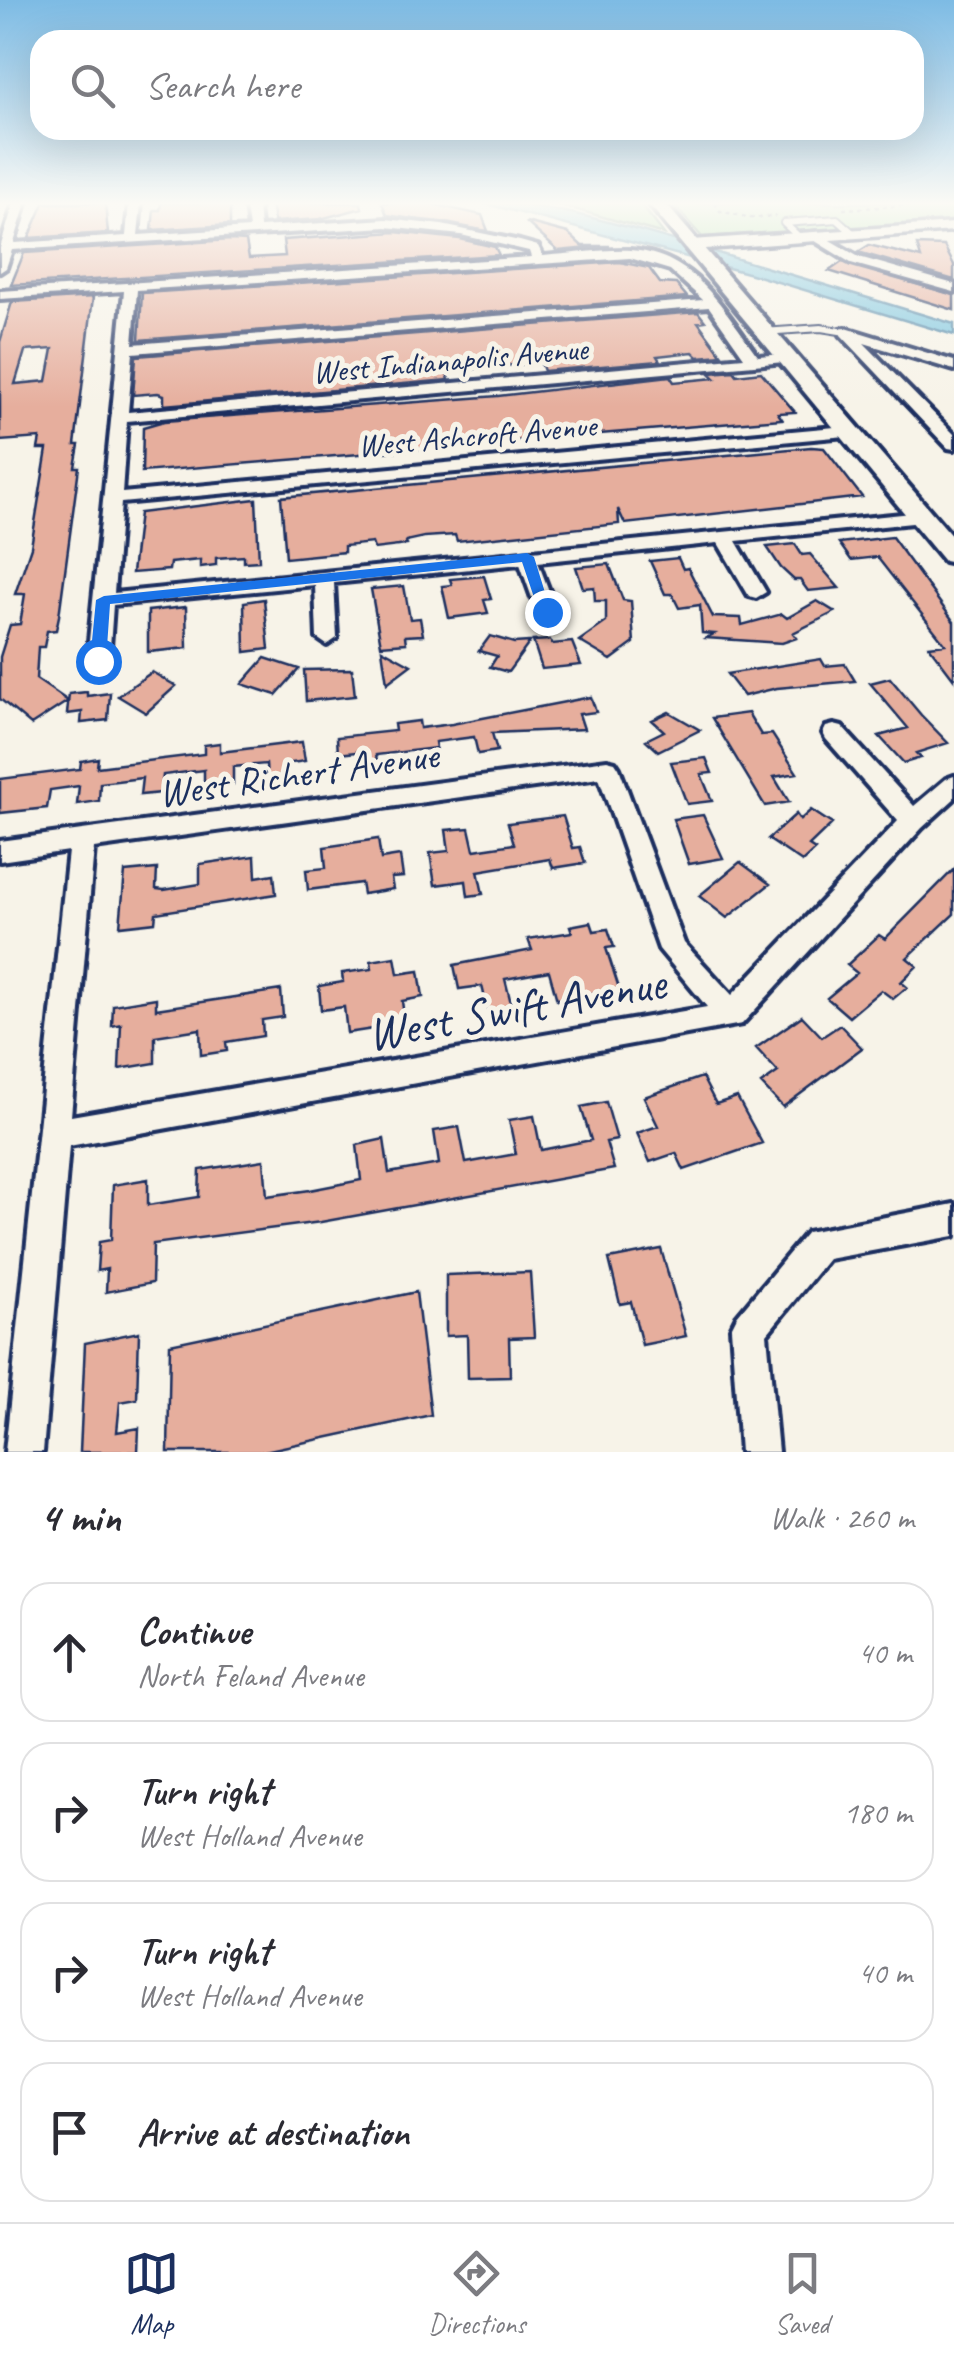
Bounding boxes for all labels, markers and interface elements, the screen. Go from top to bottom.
search box [30,30,924,140]
icon: search [65,58,120,113]
text: Search here [145,62,300,109]
street label: West Indianapolis Avenue [311,328,592,393]
street label: West Ashcroft Avenue [356,404,600,466]
route end [525,590,571,636]
route start [76,639,122,685]
street label: West Richert Avenue [155,729,444,818]
street label: West Swift Avenue [363,952,673,1064]
text: 4 min [40,1491,120,1544]
text: Walk · 260 m [770,1497,914,1538]
text: Continue [137,1608,251,1655]
icon: ahead [42,1625,97,1680]
text: 40 m [858,1632,912,1673]
text: North Feland Avenue [137,1655,364,1696]
text: Turn right [137,1768,271,1815]
icon: right [42,1785,97,1840]
text: 180 m [843,1792,912,1833]
text: West Holland Avenue [137,1815,362,1856]
text: Turn right [137,1928,271,1975]
icon: right [42,1945,97,2000]
text: 40 m [858,1952,912,1993]
text: West Holland Avenue [137,1975,362,2016]
icon: arrive [42,2105,97,2160]
text: Arrive at destination [137,2109,409,2156]
tab: Map [124,2246,179,2341]
tab: Directions [428,2246,526,2341]
tab: Saved [775,2246,830,2341]

